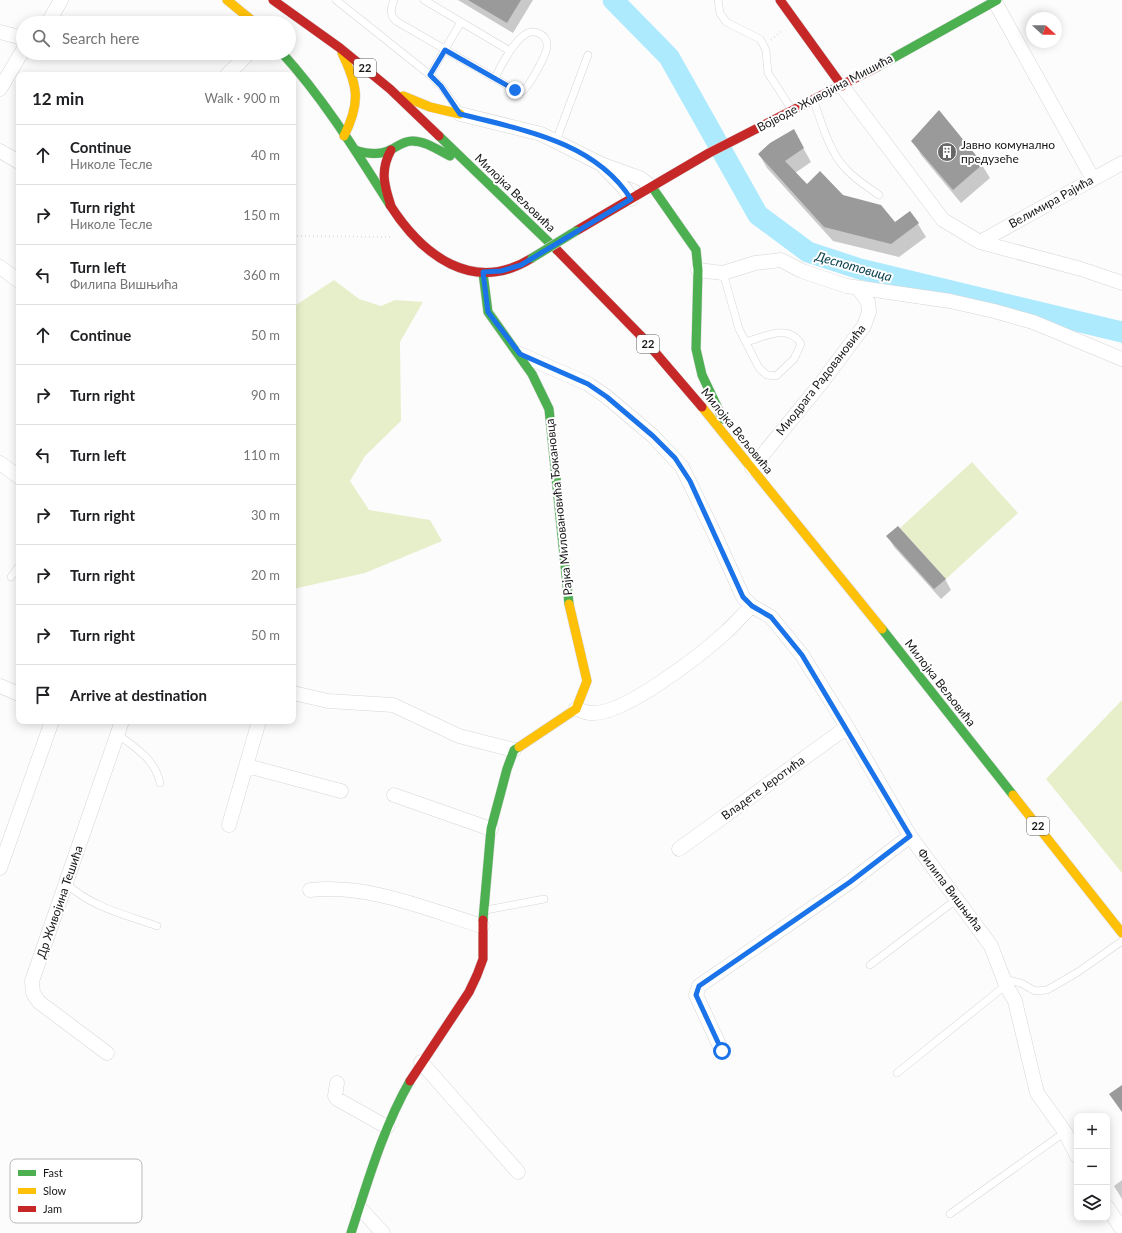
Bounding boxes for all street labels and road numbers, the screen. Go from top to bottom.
street label: Војводе Живојина Мишића [754,50,895,135]
road number: 22 [354,59,376,77]
street label: Милојка Вељовића [472,150,559,235]
street label: Велимира Рајића [1006,172,1096,231]
street label: Миодрага Радовановића [773,321,869,438]
road number: 22 [637,335,659,353]
street label: Милојка Вељовића [698,385,777,477]
street label: Рајка Миловановића Ђокановца [542,418,575,596]
street label: Милојка Вељовића [902,636,979,729]
street label: Владете Јеротића [718,752,807,823]
road number: 22 [1027,817,1049,835]
street label: Др Живојина Тешића [33,844,86,960]
street label: Филипа Вишњића [914,845,986,934]

